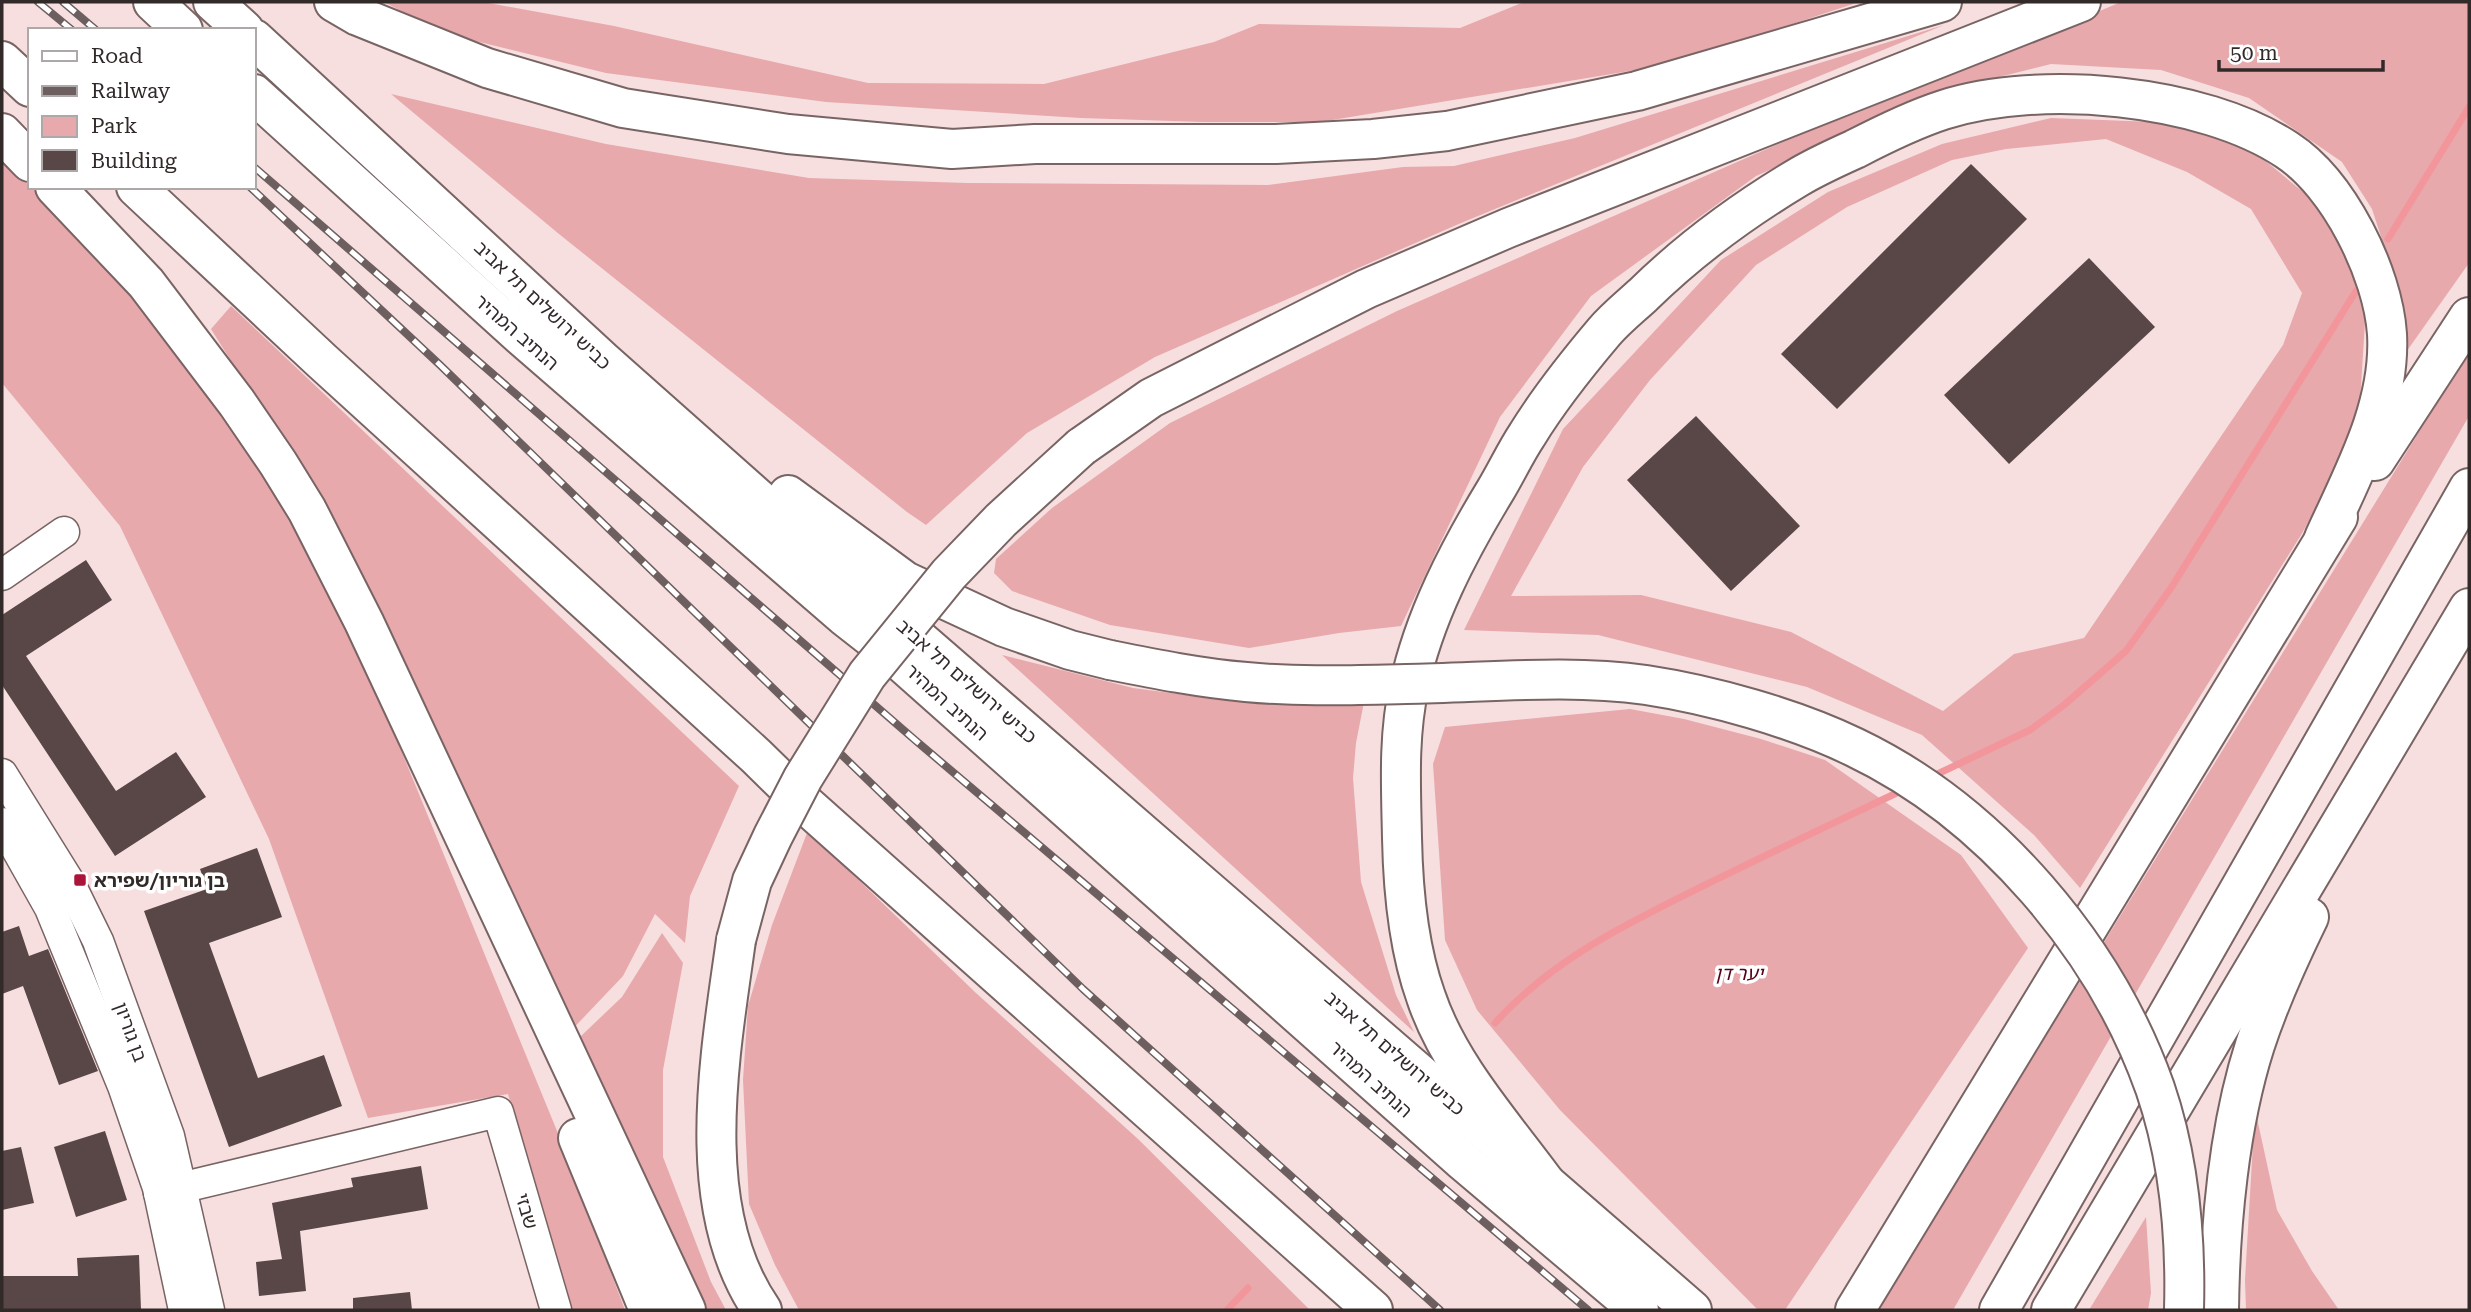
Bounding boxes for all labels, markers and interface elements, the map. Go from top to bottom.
legend [28,28,256,189]
scale bar [2219,28,2384,72]
text: 50 m [2230,41,2278,65]
text: Road [91,44,143,68]
text: Railway [91,79,171,103]
text: Park [91,114,137,138]
text: Building [91,149,177,173]
street label: כביש ירושלים תל אביב [470,236,616,375]
street label: הנתיב המהיר [470,290,563,375]
street label: כביש ירושלים תל אביב [892,614,1041,749]
street label: הנתיב המהיר [901,659,993,746]
place label: בן גוריון/שפירא [94,869,225,892]
marker: בן גוריון/שפירא [72,872,88,888]
park label: יער דן [1715,962,1765,985]
street label: כביש ירושלים תל אביב [1320,986,1469,1121]
street label: בן גוריון [109,999,152,1065]
street label: הנתיב המהיר [1325,1036,1417,1123]
street label: שבזי [510,1191,543,1232]

